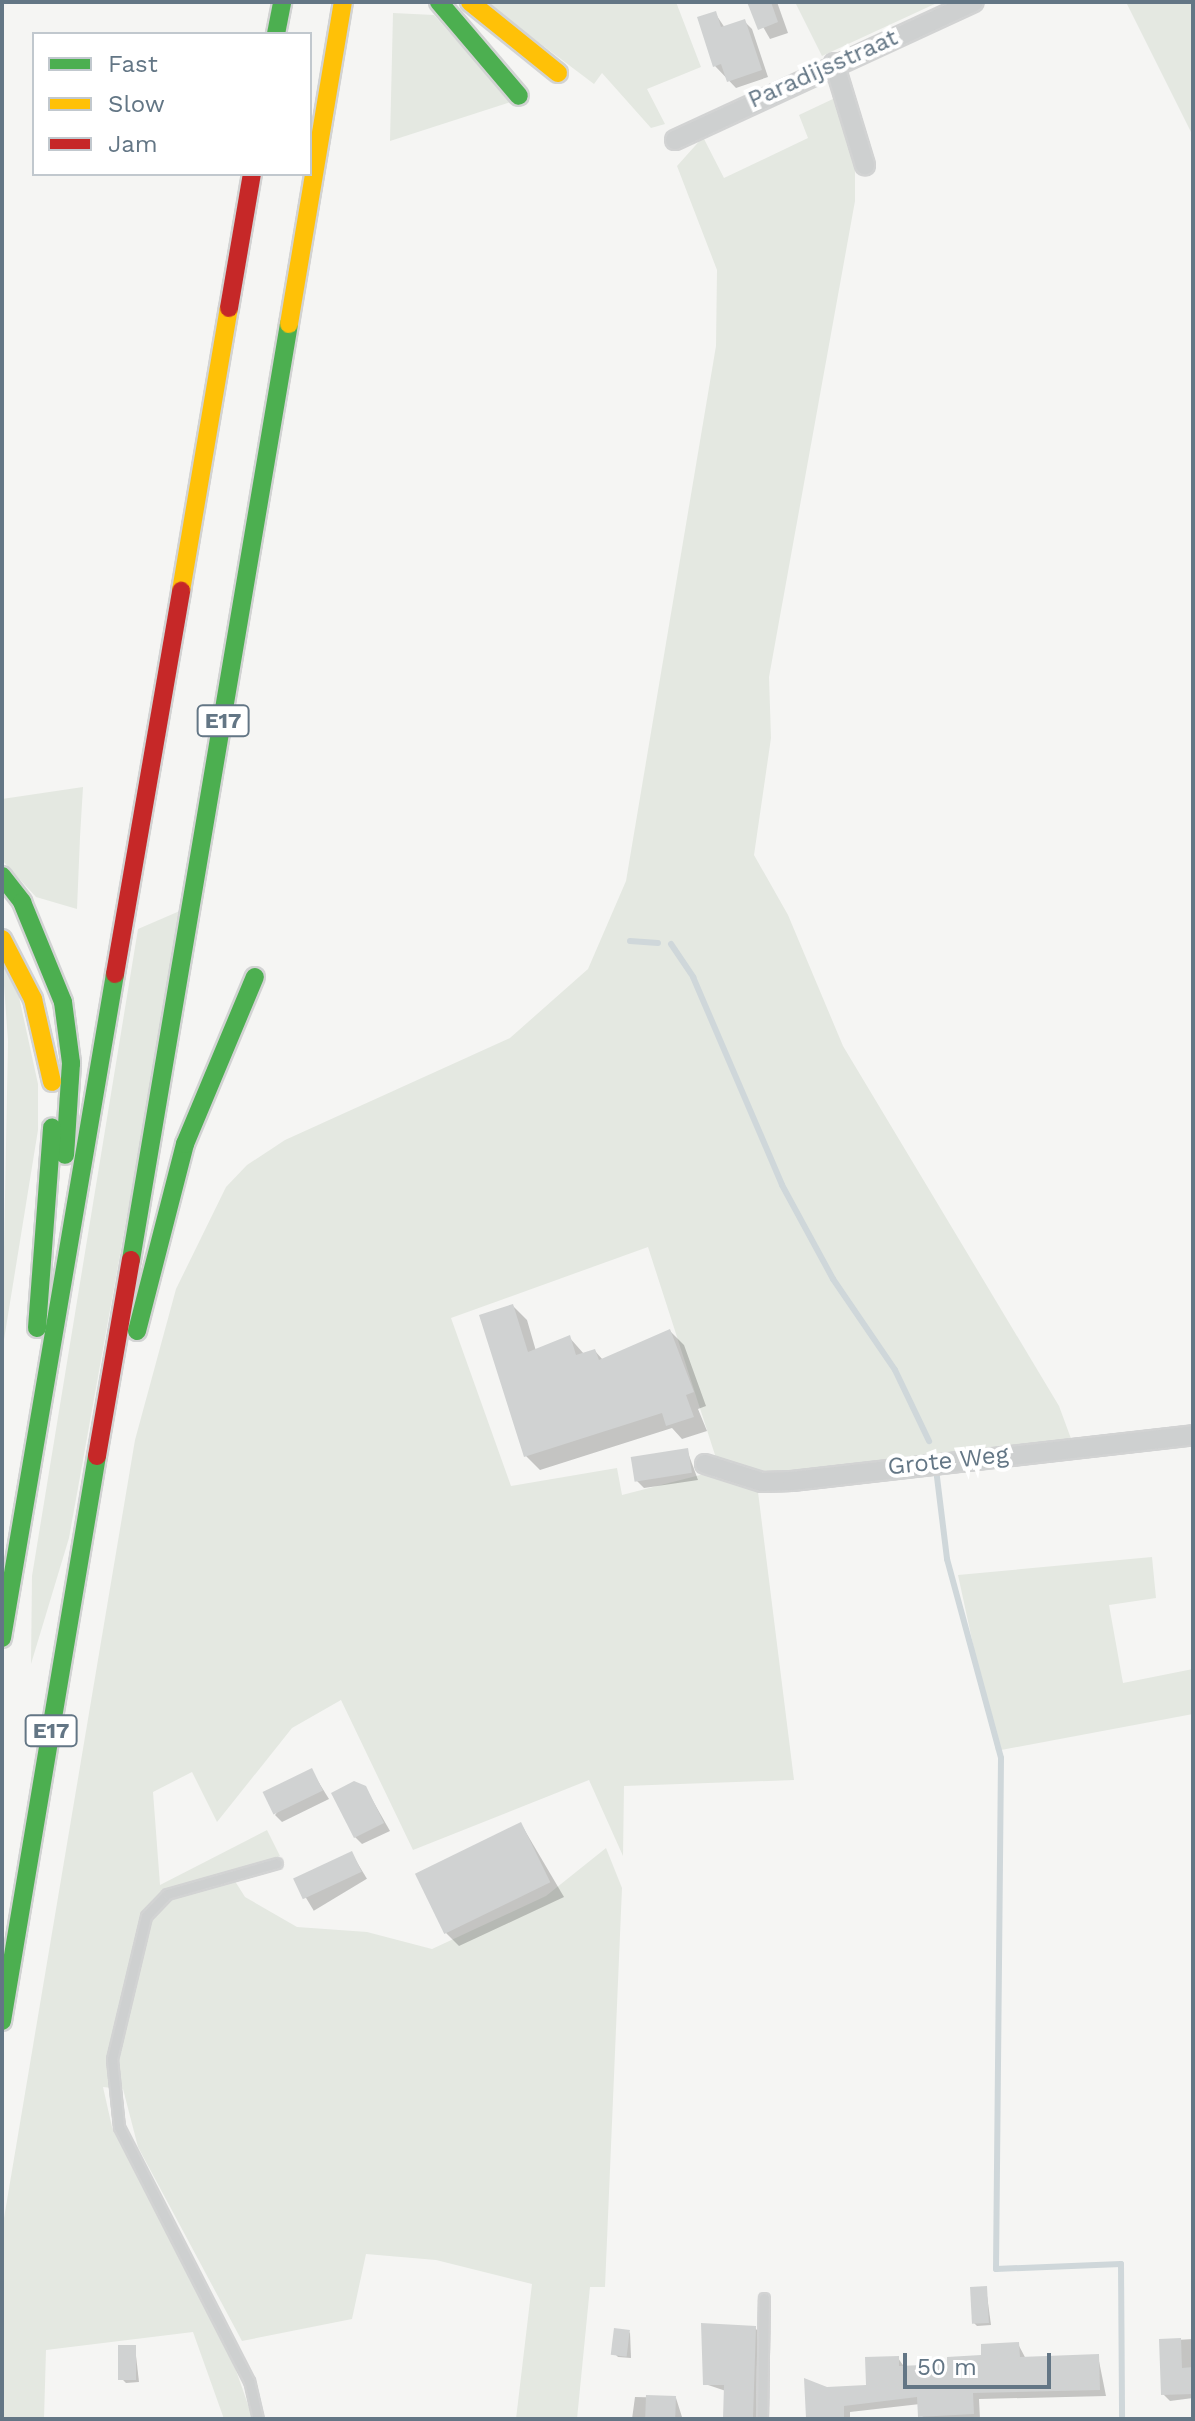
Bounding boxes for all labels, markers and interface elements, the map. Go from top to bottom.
street label: Paradijsstraat [744,23,902,115]
legend [32,32,312,176]
text: Fast [108,50,158,78]
text: Slow [108,90,165,118]
text: Jam [108,130,158,158]
road number: E17 [195,703,251,739]
street label: Grote Weg [886,1440,1010,1482]
road number: E17 [23,1713,79,1749]
scale bar [907,2337,1055,2387]
text: 50 m [917,2353,977,2381]

